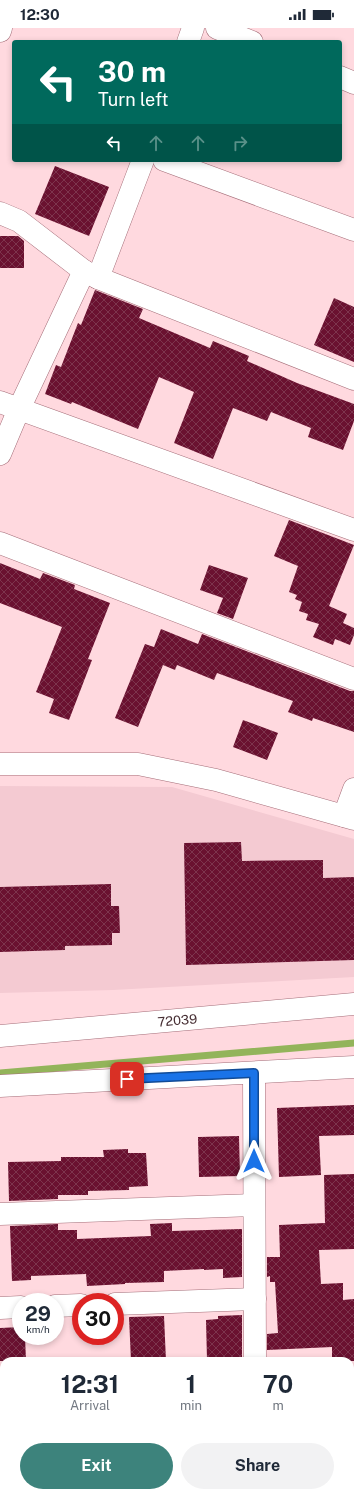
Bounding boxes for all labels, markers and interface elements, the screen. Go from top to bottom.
text: 12:30 [20,6,60,23]
text: 30 m [98,55,166,88]
icon: left [32,56,84,108]
text: Turn left [98,89,168,110]
icon: left [103,132,125,154]
icon: ahead [145,132,167,154]
icon: ahead [187,132,209,154]
icon: right [229,132,251,154]
street label: 72039 [157,1011,198,1029]
pin [110,1062,144,1096]
icon: arrive [116,1068,138,1090]
position arrow [233,1140,275,1182]
speed limit sign: 30 [72,1293,124,1345]
text: 29 [25,1302,51,1326]
text: km/h [26,1323,50,1335]
text: 12:31 [61,1370,119,1398]
text: 1 [186,1370,196,1398]
text: 70 [263,1370,293,1398]
text: Arrival [70,1398,110,1413]
text: min [180,1398,202,1413]
text: m [272,1398,284,1413]
button: Exit [20,1443,173,1489]
button: Share [181,1443,334,1489]

